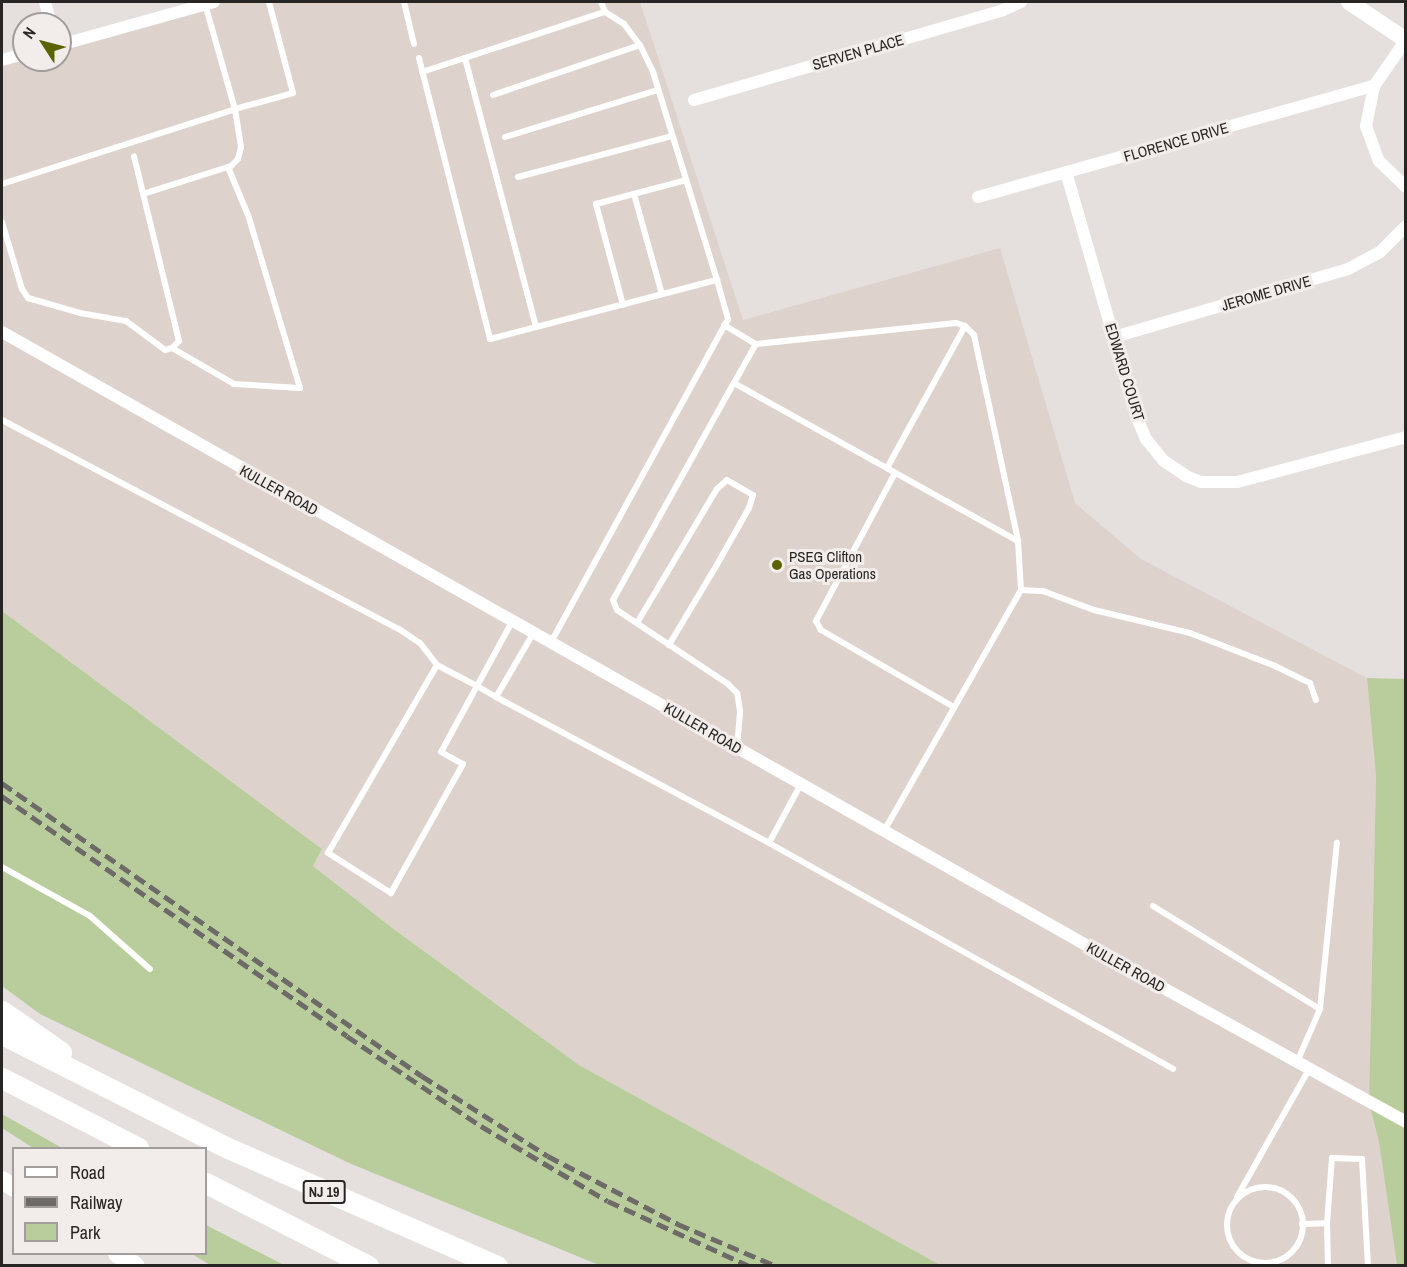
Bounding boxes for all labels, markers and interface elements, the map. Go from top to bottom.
north arrow [12,12,72,72]
text: N [17,22,41,43]
street label: SERVEN PLACE [810,30,906,74]
street label: FLORENCE DRIVE [1122,118,1230,166]
street label: JEROME DRIVE [1219,272,1313,314]
street label: EDWARD COURT [1102,321,1148,423]
street label: KULLER ROAD [237,461,321,519]
place label: PSEG Clifton Gas Operations [789,547,876,582]
marker: PSEG Clifton Gas Operations [770,558,784,572]
street label: KULLER ROAD [661,699,745,757]
street label: KULLER ROAD [1084,938,1168,996]
legend [12,1147,207,1255]
text: Road [70,1160,105,1185]
road number: NJ 19 [302,1181,346,1203]
text: Railway [70,1190,123,1215]
text: Park [70,1220,100,1245]

